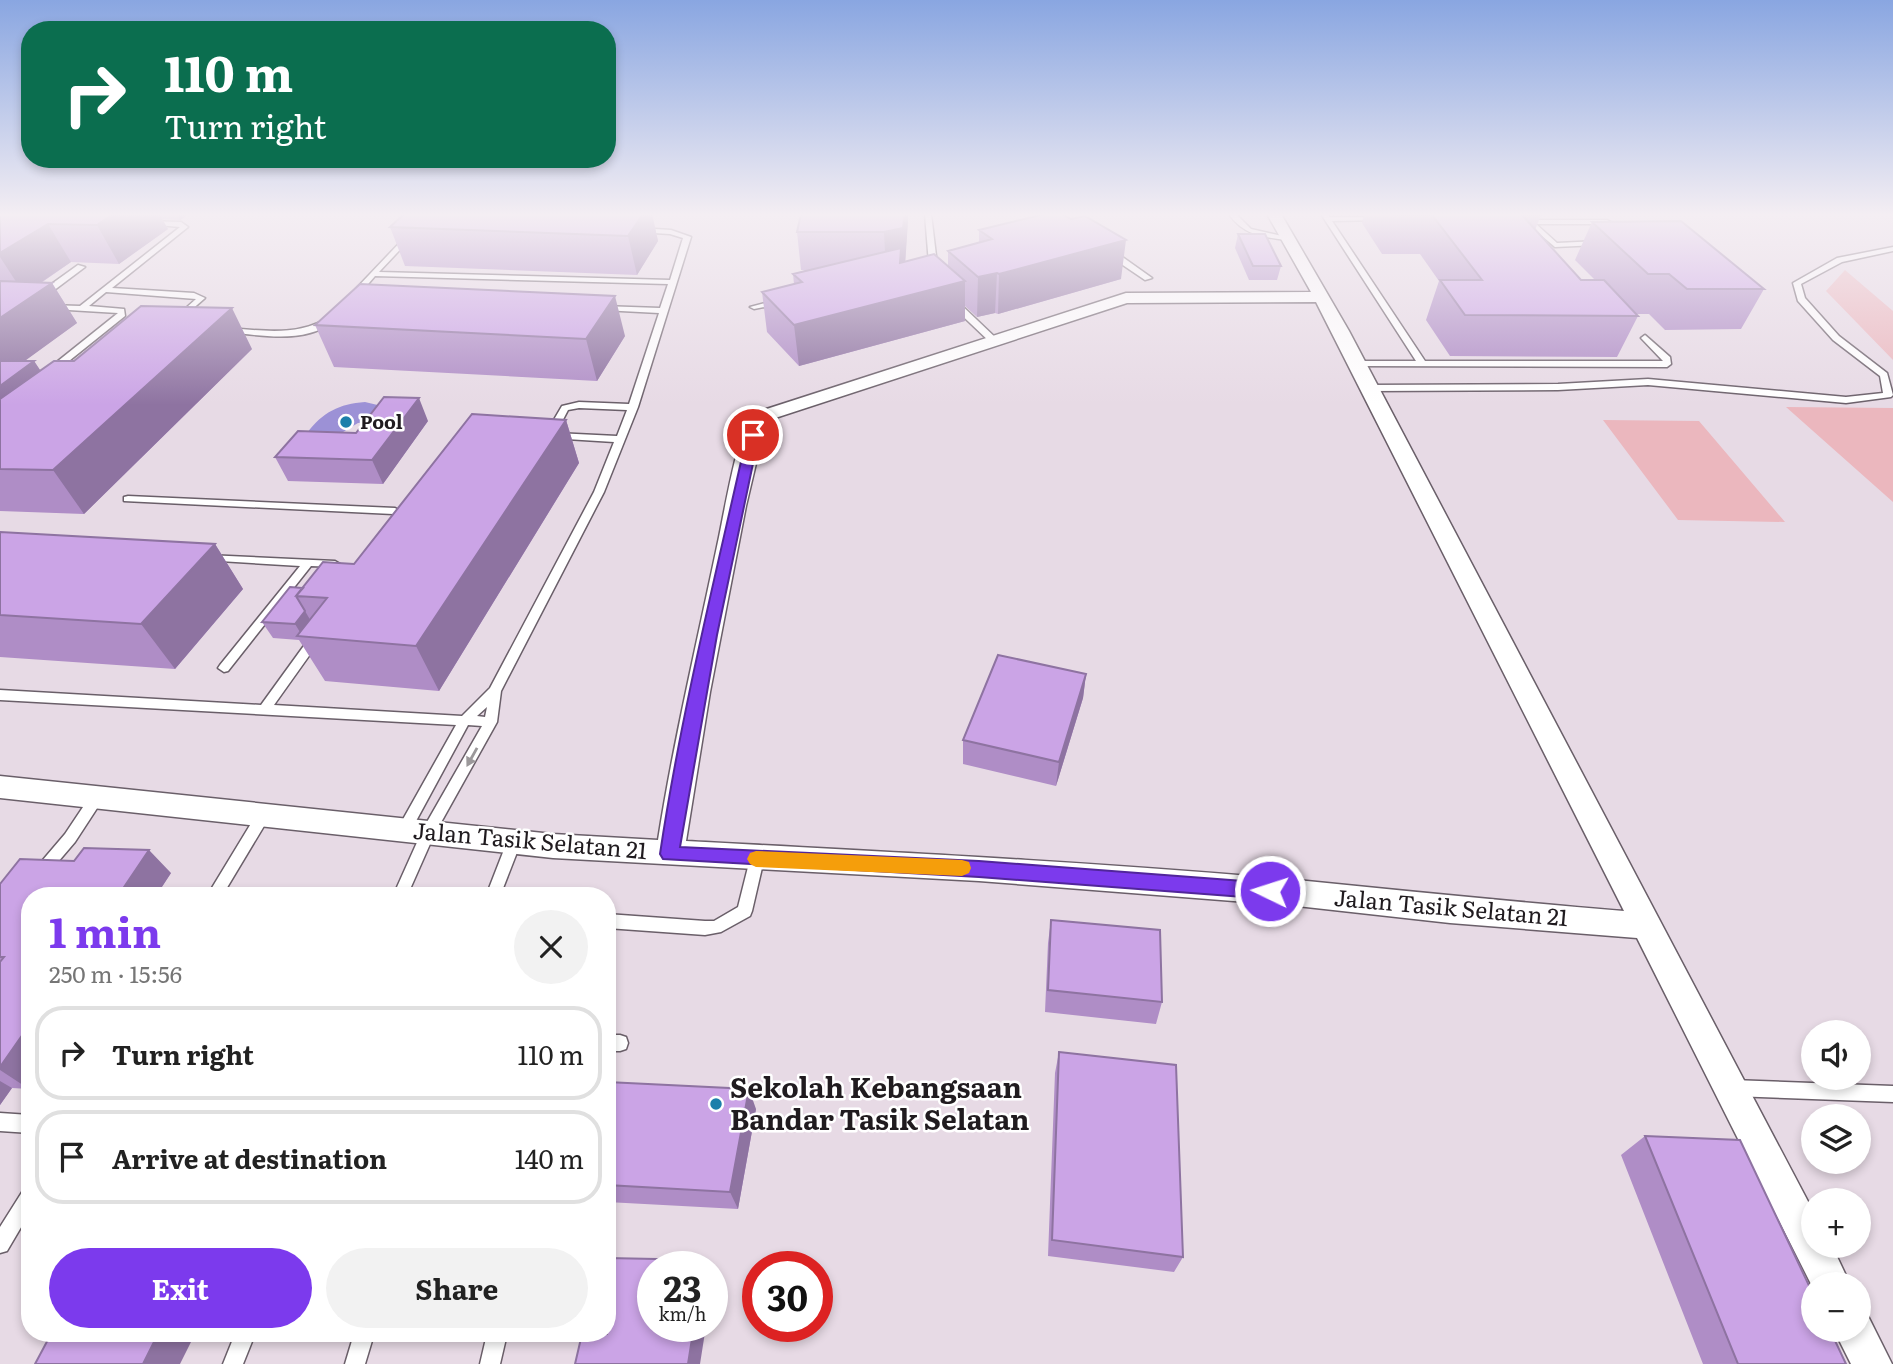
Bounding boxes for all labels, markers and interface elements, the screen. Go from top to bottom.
text: 110 m [164,34,293,107]
icon: right [49,49,140,140]
text: Turn right [164,101,326,149]
pin [723,405,783,465]
place label: Pool [360,407,403,435]
marker: Pool [338,414,354,430]
icon: arrive [734,416,772,454]
one-way arrow [466,747,478,766]
street label: Jalan Tasik Selatan 21 [412,812,649,866]
position arrow [1233,854,1307,928]
street label: Jalan Tasik Selatan 21 [1333,879,1570,933]
text: 1 min [49,899,161,961]
button: close [514,910,588,984]
text: 250 m · 15:56 [49,956,182,990]
map controls [1801,1020,1871,1342]
button: sound [1801,1020,1871,1090]
icon: right [53,1034,91,1072]
text: Turn right [112,1034,254,1073]
text: 110 m [517,1034,584,1073]
place label: Sekolah Kebangsaan Bandar Tasik Selatan [730,1065,1029,1139]
marker: Sekolah Kebangsaan Bandar Tasik Selatan [708,1096,724,1112]
button: layers [1801,1104,1871,1174]
icon: arrive [53,1138,91,1176]
text: Arrive at destination [112,1138,387,1177]
text: 140 m [515,1138,584,1177]
button: + [1801,1188,1871,1258]
button: Exit [49,1248,312,1328]
button: Share [326,1248,588,1328]
speed limit sign: 30 [742,1251,833,1342]
text: 23 [663,1261,702,1313]
button: − [1801,1272,1871,1342]
text: km/h [659,1300,706,1327]

